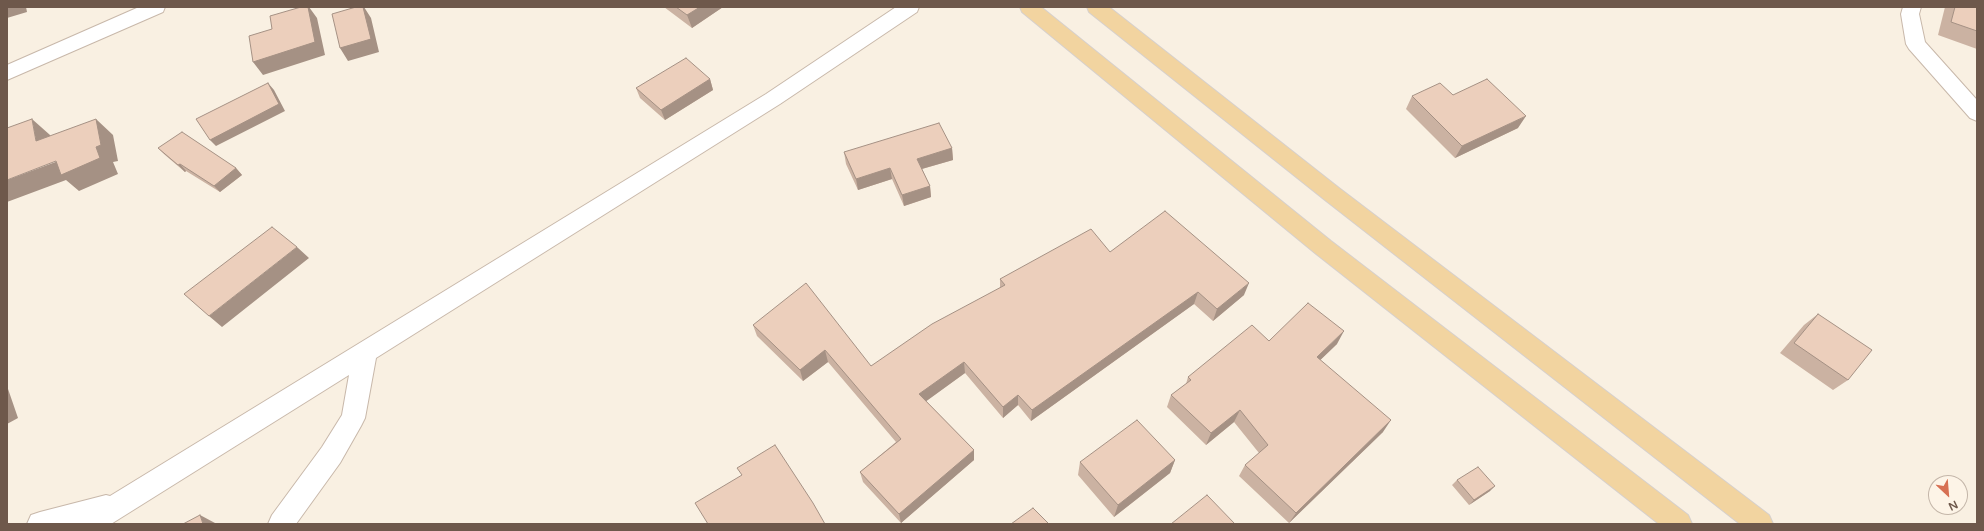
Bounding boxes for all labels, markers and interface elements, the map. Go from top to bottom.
north arrow [1928,475,1968,515]
text: N [1946,498,1960,513]

